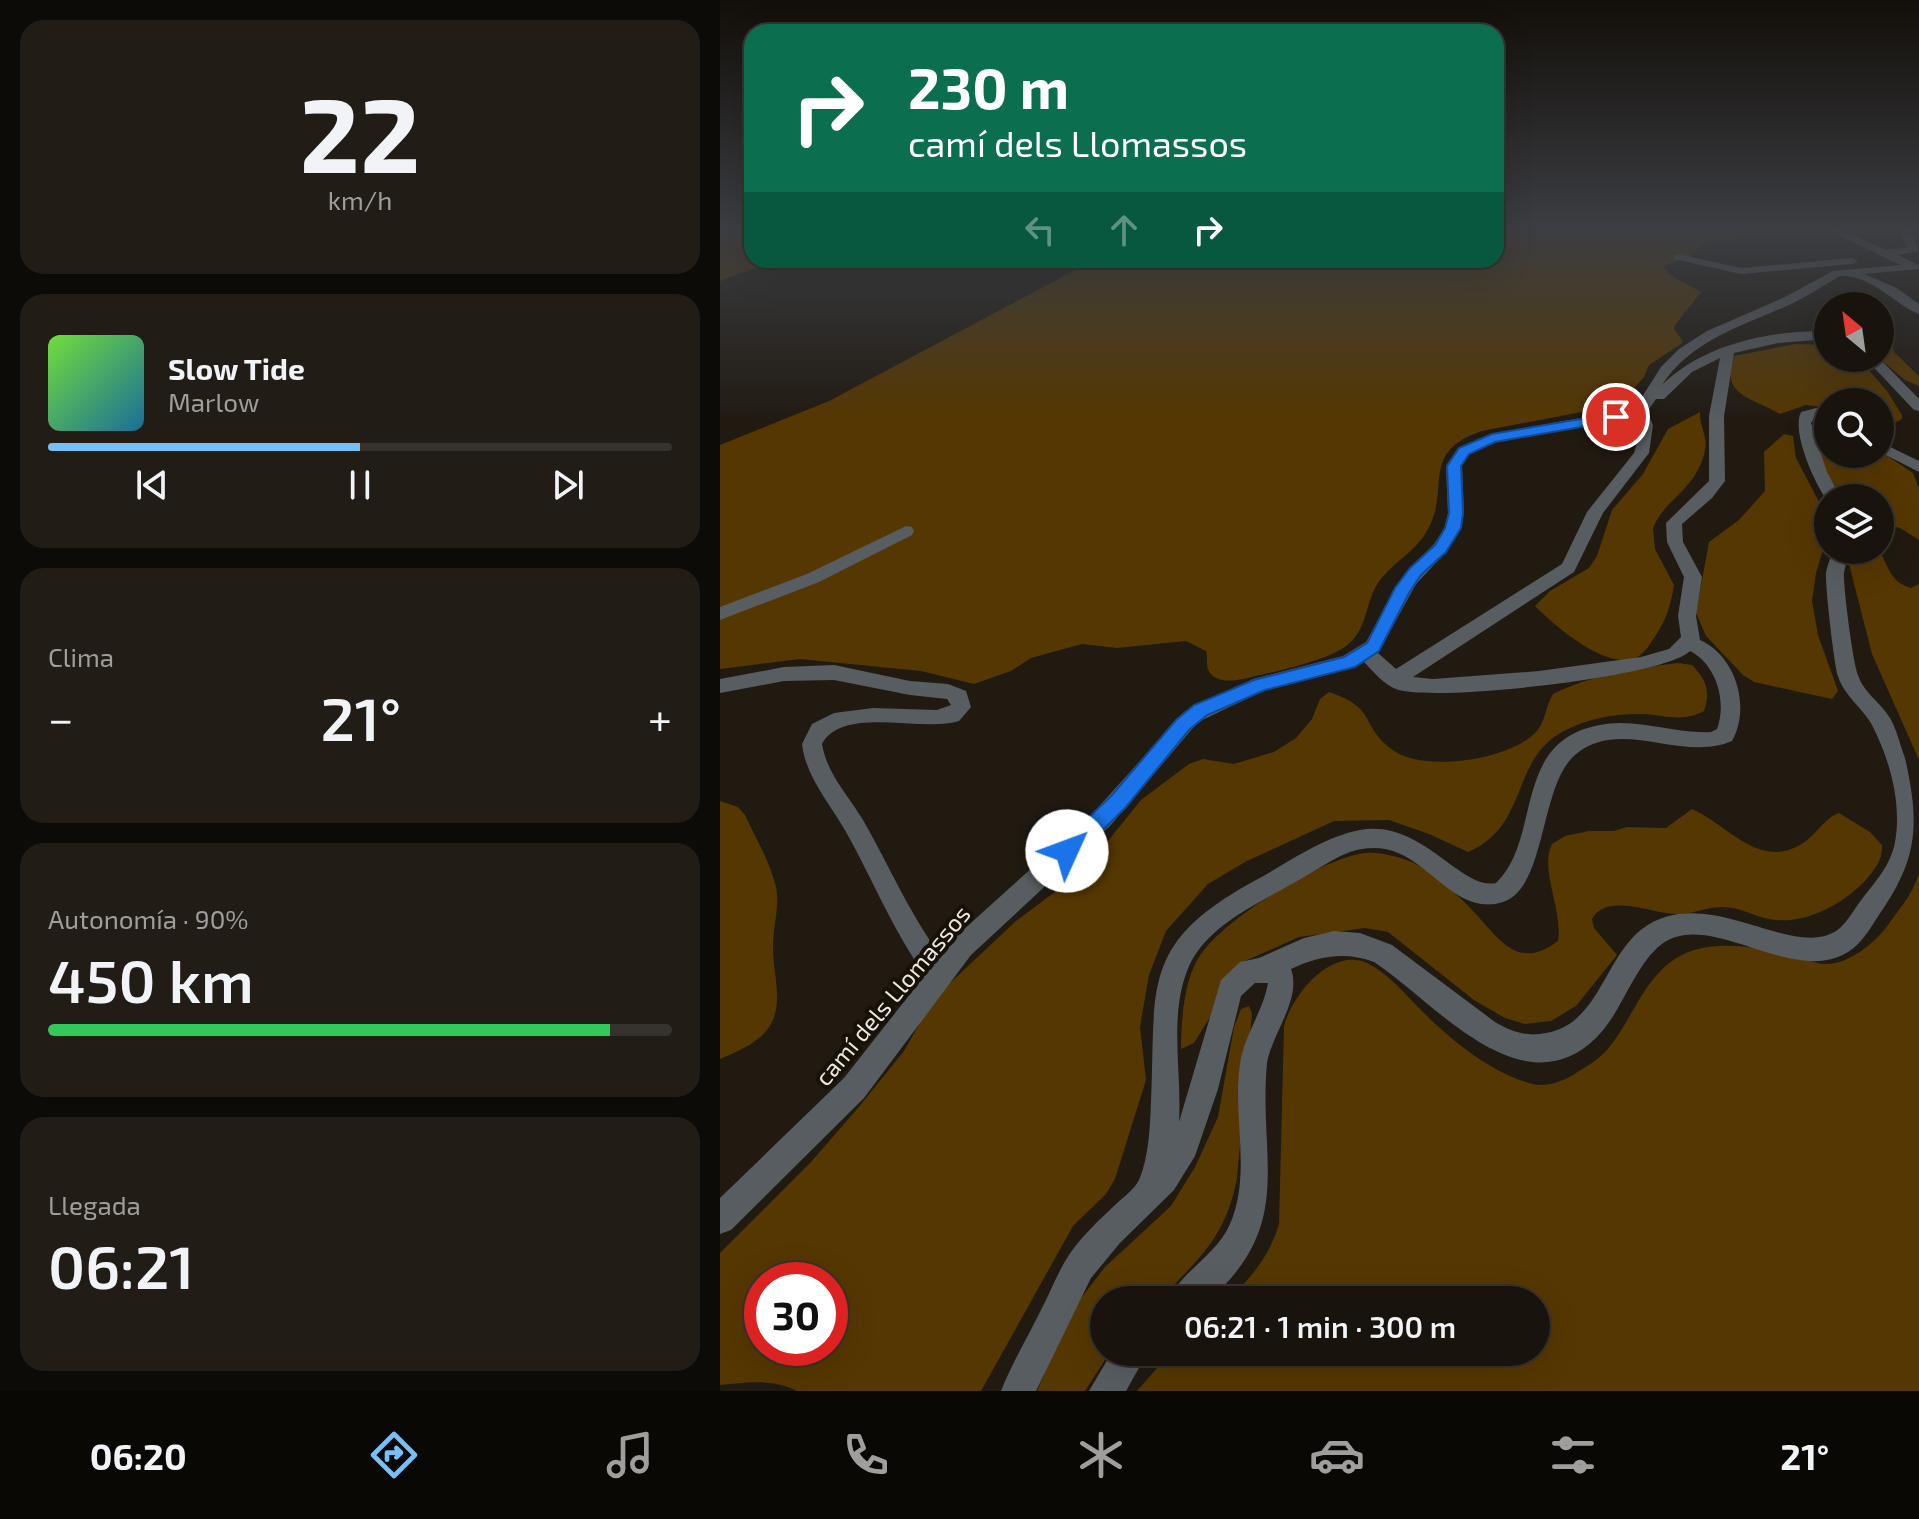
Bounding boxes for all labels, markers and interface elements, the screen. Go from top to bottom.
text: 230 m [908,53,1069,120]
icon: right [776,56,880,160]
text: 22 [300,69,420,194]
text: camí dels Llomassos [908,121,1247,164]
text: km/h [328,184,392,215]
icon: left [1018,208,1062,252]
icon: ahead [1102,208,1146,252]
icon: right [1186,208,1230,252]
north arrow [1814,292,1894,372]
map controls [1814,292,1894,564]
text: Slow Tide [168,350,305,386]
pin [1582,383,1650,451]
text: Marlow [168,386,259,417]
button: search [1814,388,1894,468]
icon: arrive [1594,395,1638,439]
icon: previous [130,463,174,507]
icon: pause [338,463,382,507]
icon: next [546,463,590,507]
button: layers [1814,484,1894,564]
text: Clima [48,641,114,672]
text: 21° [320,681,401,753]
text: − [48,691,74,744]
text: + [648,691,672,744]
position arrow [1025,809,1109,893]
street label: camí dels Llomassos [808,899,976,1091]
text: Autonomía · 90% [48,903,249,934]
text: 450 km [48,943,254,1015]
text: Llegada [48,1189,141,1220]
text: 06:21 [48,1229,194,1301]
speed limit sign: 30 [744,1262,848,1366]
text: 06:21 · 1 min · 300 m [1184,1308,1456,1344]
icon: directions [366,1427,422,1483]
icon: music [602,1427,658,1483]
icon: phone [838,1427,894,1483]
icon: climate [1073,1427,1129,1483]
icon: car [1309,1427,1365,1483]
icon: filters [1545,1427,1601,1483]
text: 06:20 [90,1434,187,1477]
text: 21° [1780,1434,1829,1477]

